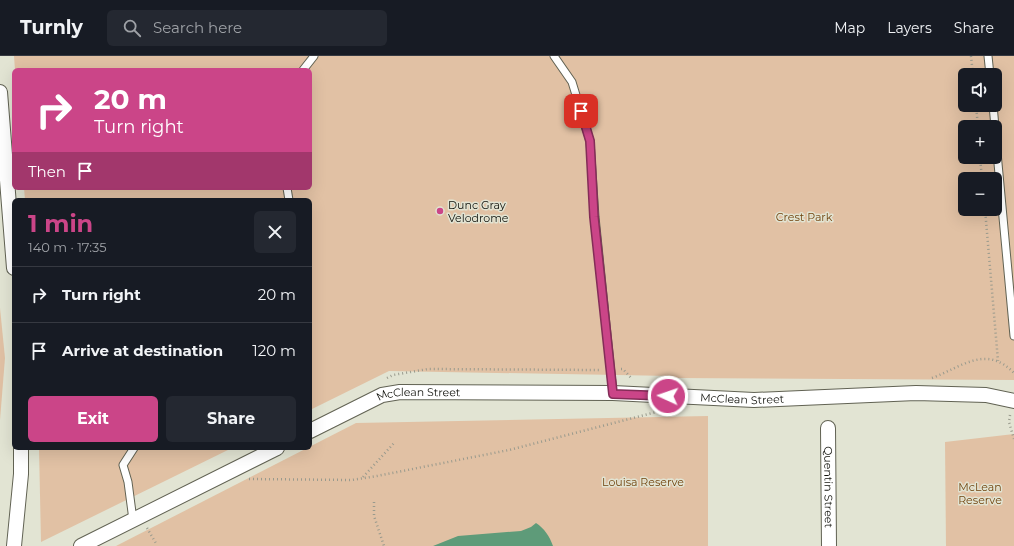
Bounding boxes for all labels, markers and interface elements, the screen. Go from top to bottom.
search box [107,10,387,46]
text: Turnly [20,16,83,39]
icon: search [121,17,143,39]
text: Search here [153,18,242,37]
text: Map [834,19,865,37]
text: Layers [887,19,932,37]
text: Share [954,19,994,37]
map controls [958,68,1002,216]
button: sound [958,68,1002,112]
text: 20 m [94,82,167,116]
icon: right [28,84,80,136]
pin [564,94,598,128]
icon: arrive [570,100,592,122]
text: Turn right [94,116,184,138]
button: + [958,120,1002,164]
icon: arrive [74,160,96,182]
text: Then [28,162,66,181]
button: − [958,172,1002,216]
place label: Dunc Gray Velodrome [448,198,509,225]
marker: Dunc Gray Velodrome [435,206,445,216]
text: 1 min [28,209,93,238]
park label: Crest Park [776,210,833,224]
button: close [254,211,296,253]
text: 140 m · 17:35 [28,239,107,255]
icon: right [28,284,50,306]
text: Turn right [62,285,141,304]
text: 20 m [258,285,296,304]
icon: arrive [28,340,50,362]
text: Arrive at destination [62,341,223,360]
text: 120 m [252,341,296,360]
position arrow [647,375,689,417]
street label: McClean Street [374,385,461,404]
street label: McClean Street [700,390,785,407]
button: Exit [28,396,158,442]
button: Share [166,396,296,442]
street label: Quentin Street [821,446,836,528]
park label: Louisa Reserve [602,475,684,489]
park label: McLean Reserve [958,480,1002,507]

